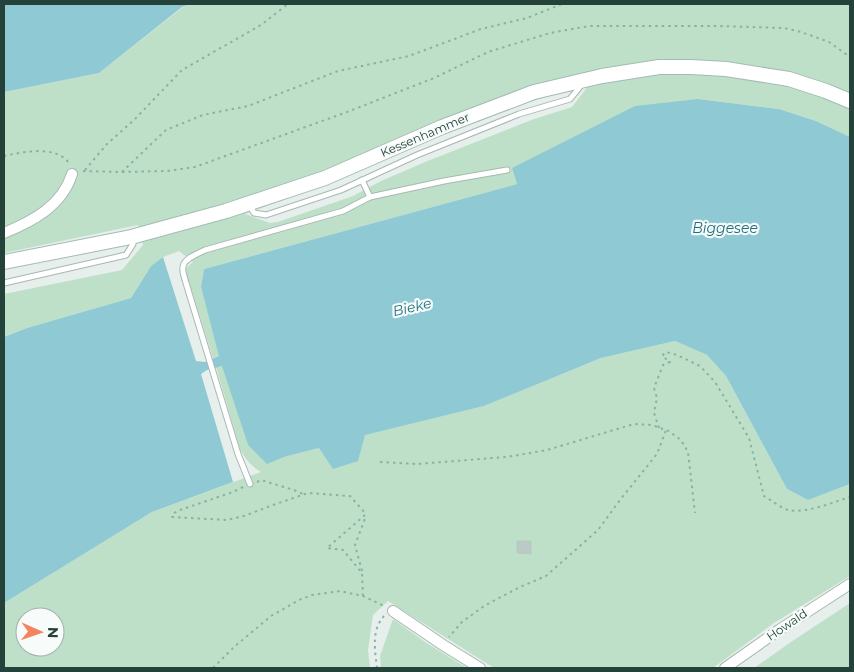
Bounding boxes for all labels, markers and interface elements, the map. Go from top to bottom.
street label: Kessenhammer [378,109,472,160]
water label: Biggesee [692,219,758,237]
water label: Bieke [391,294,433,320]
street label: Howald [764,606,810,644]
north arrow [15,607,65,657]
text: N [44,626,62,638]

